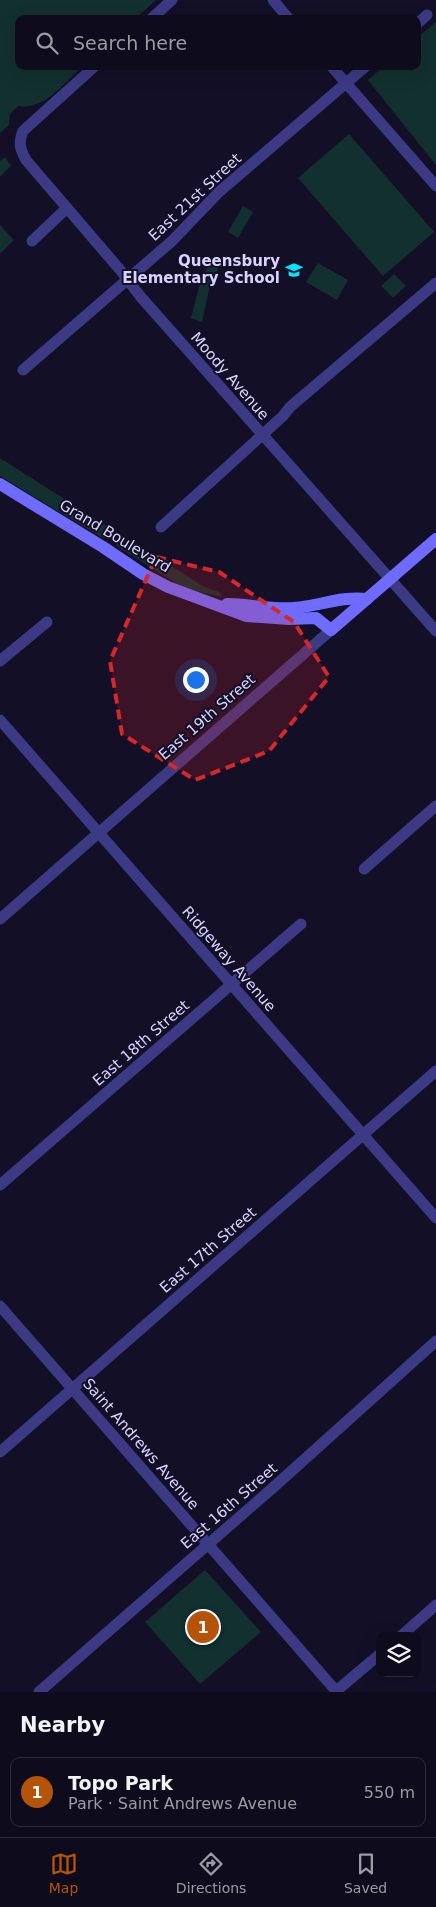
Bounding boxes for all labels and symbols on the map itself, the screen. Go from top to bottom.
street label: East 21st Street [145,149,245,245]
place label: Queensbury Elementary School [122,252,280,287]
school or university icon: Queensbury Elementary School [284,260,304,280]
street label: Moody Avenue [187,329,273,423]
street label: Grand Boulevard [56,496,174,576]
your location [183,667,209,693]
street label: East 19th Street [155,670,259,764]
street label: Ridgeway Avenue [178,903,280,1015]
street label: East 18th Street [89,996,193,1090]
street label: East 17th Street [156,1203,260,1297]
street label: Saint Andrews Avenue [79,1375,203,1513]
street label: East 16th Street [177,1459,281,1553]
pin: 1 [187,1608,219,1646]

